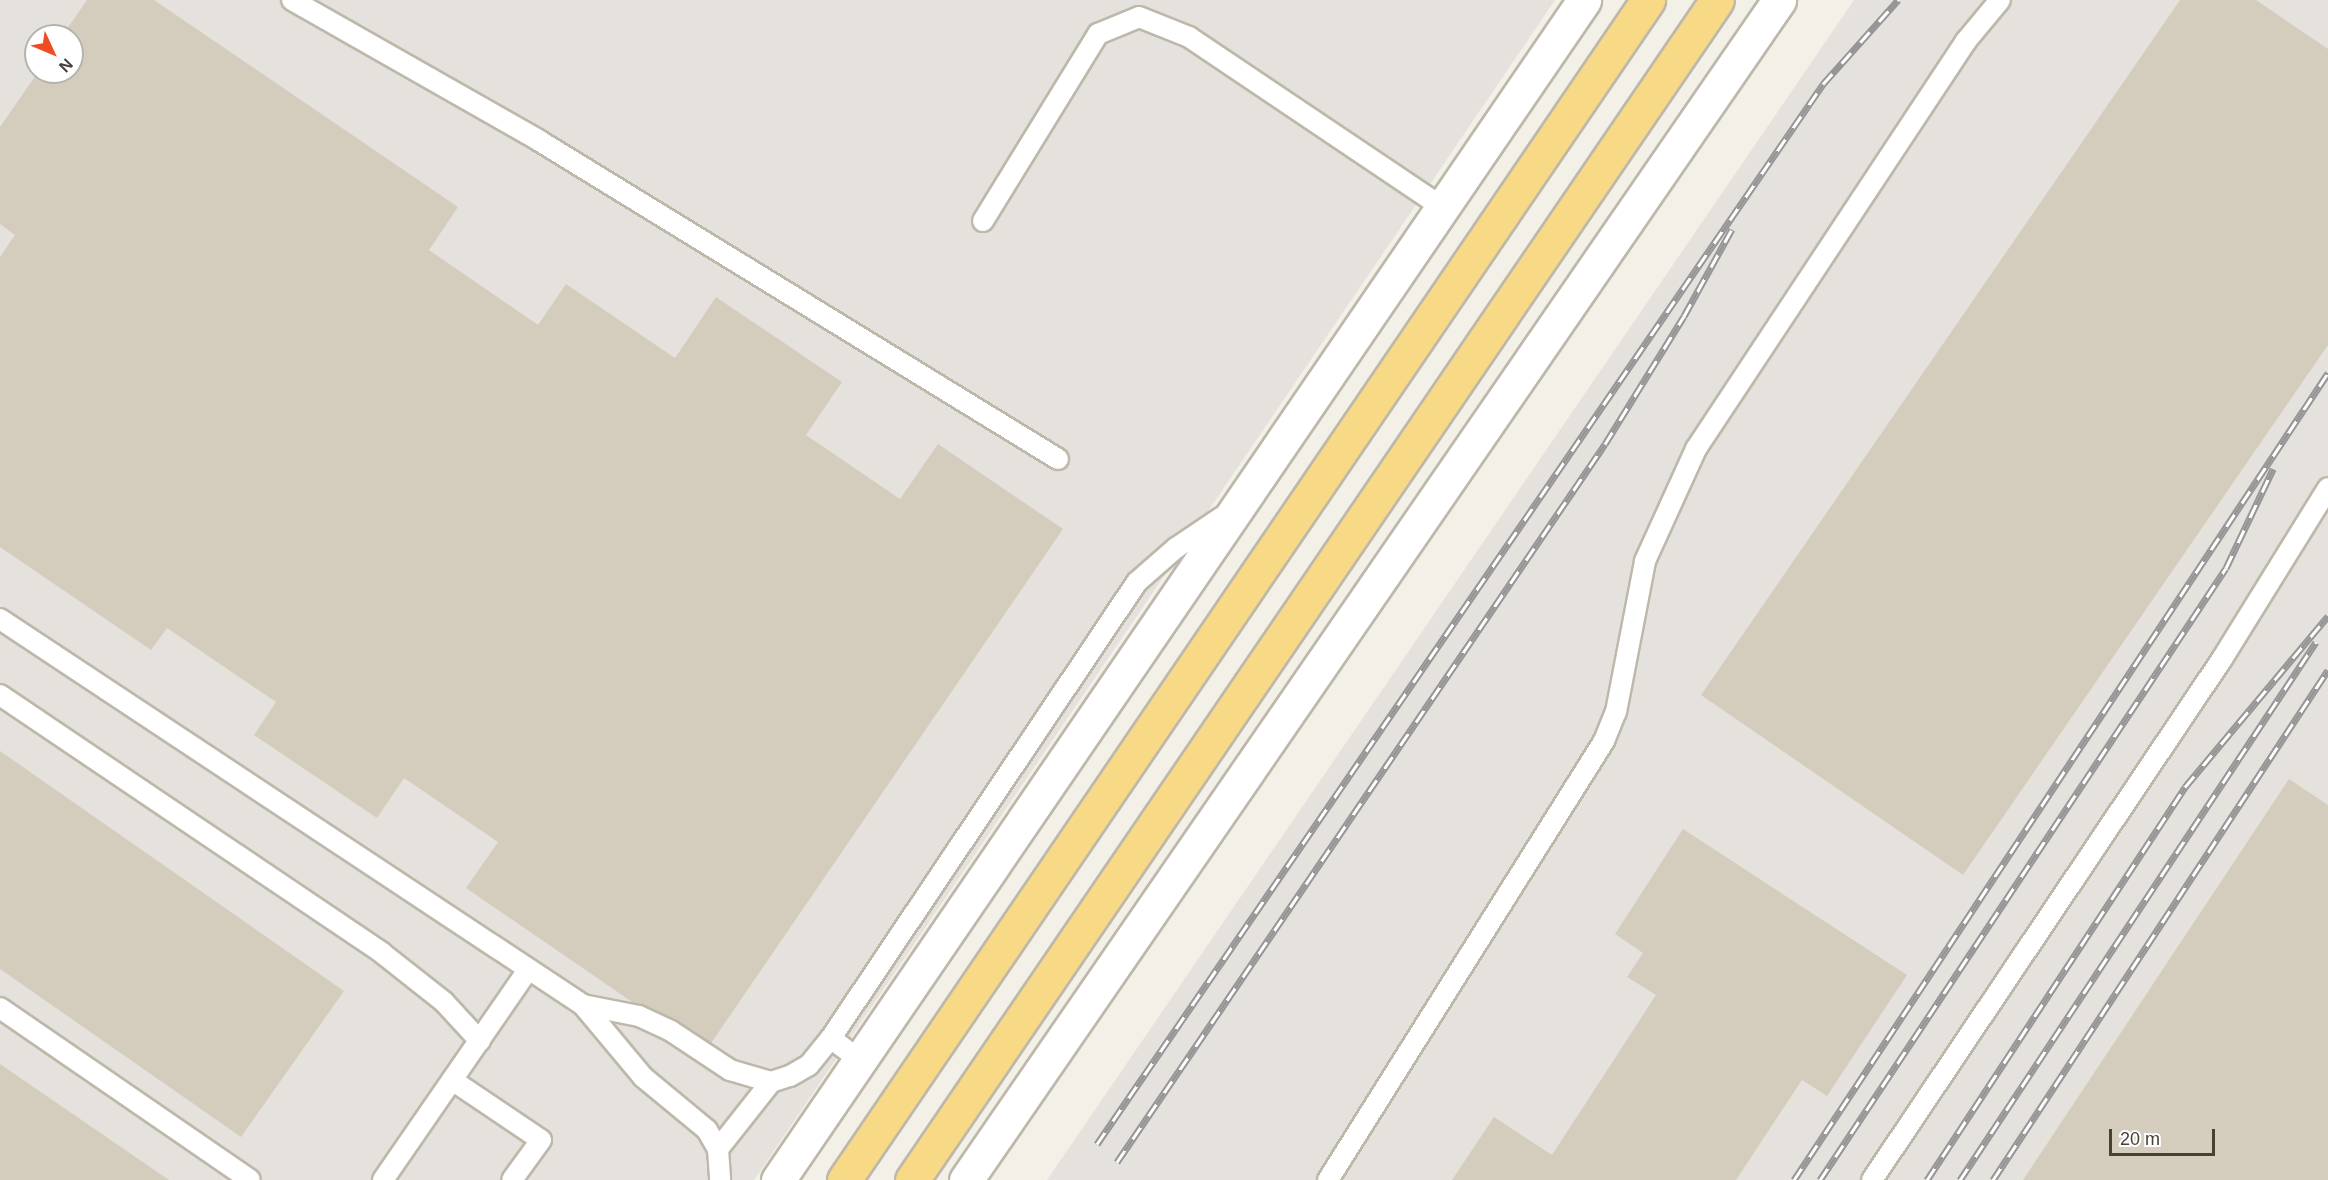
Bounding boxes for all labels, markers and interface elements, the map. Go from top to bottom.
north arrow [24,24,84,84]
text: N [56,55,76,76]
scale bar [2112,1117,2218,1155]
text: 20 m [2120,1129,2160,1149]

